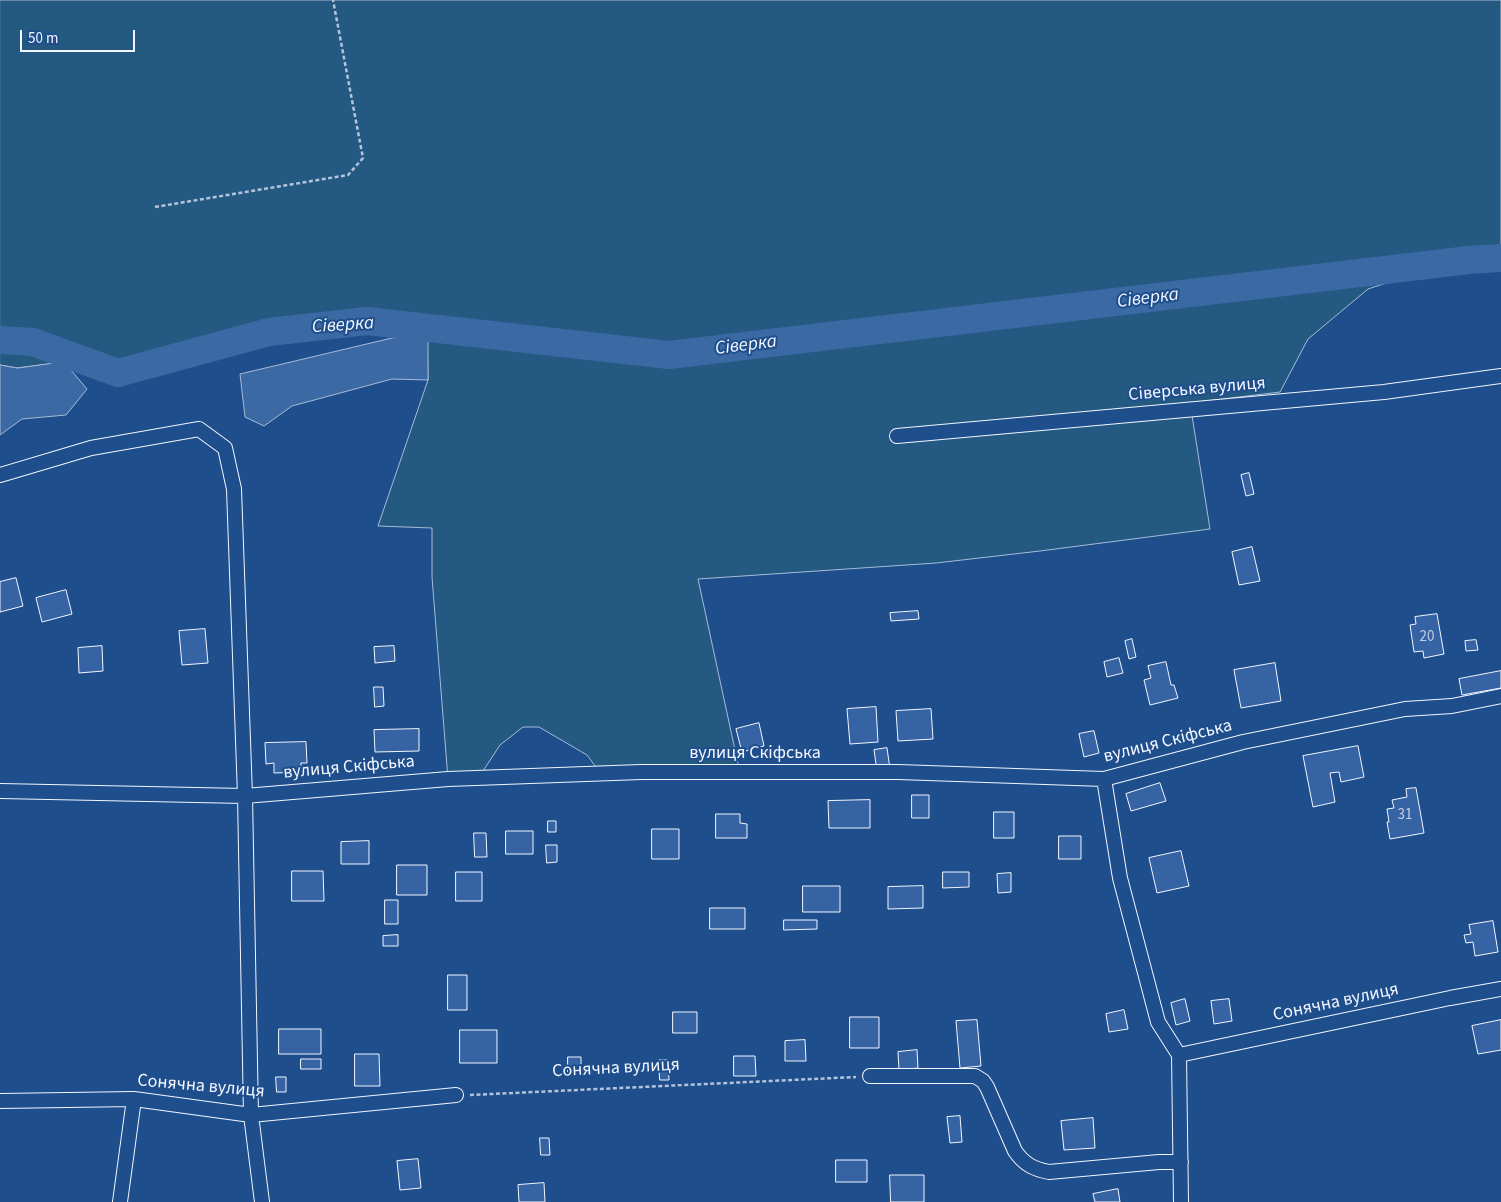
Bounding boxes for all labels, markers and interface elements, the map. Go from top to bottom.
scale bar [22,20,138,52]
text: 50 m [28,28,58,49]
water label: Сіверка [1116,284,1180,314]
water label: Сіверка [311,312,375,340]
water label: Сіверка [714,331,778,361]
street label: Сіверська вулиця [1128,373,1266,407]
house number: 20 [1420,629,1434,647]
street label: вулиця Скіфська [1102,716,1234,768]
street label: вулиця Скіфська [689,743,821,765]
street label: вулиця Скіфська [282,752,416,784]
house number: 31 [1398,807,1412,825]
street label: Сонячна вулиця [1271,979,1401,1027]
street label: Сонячна вулиця [552,1055,680,1083]
street label: Сонячна вулиця [136,1071,266,1103]

